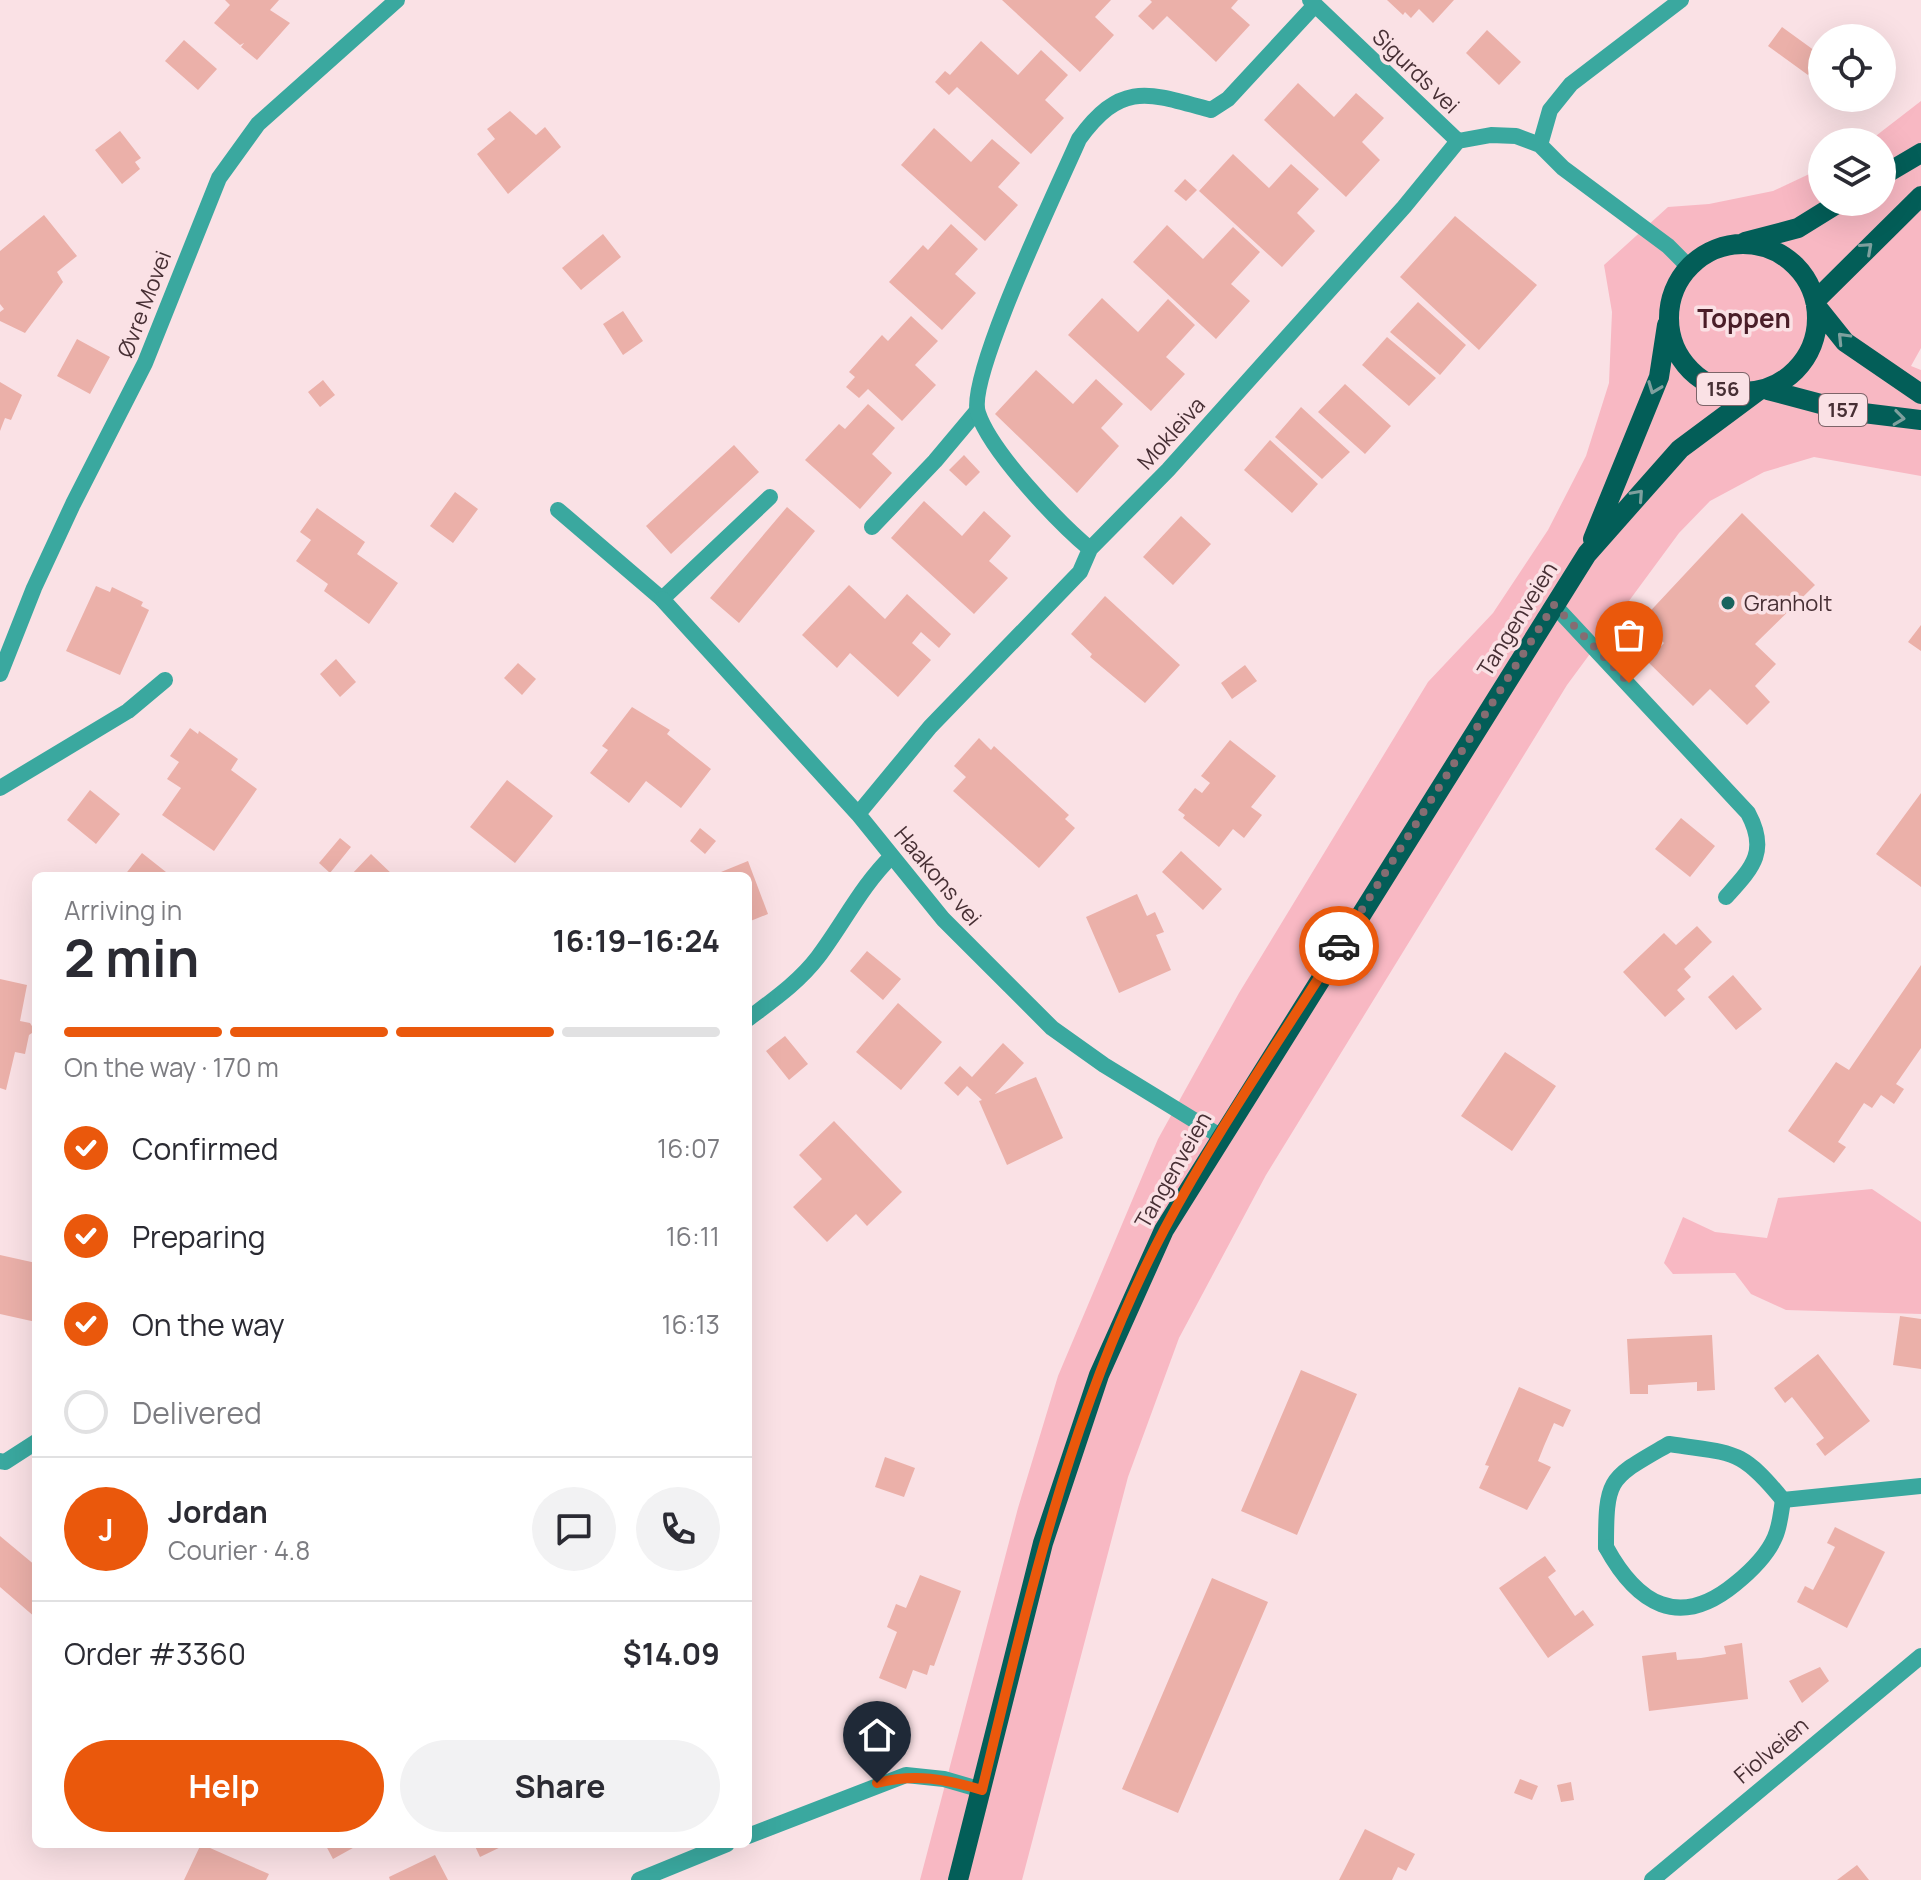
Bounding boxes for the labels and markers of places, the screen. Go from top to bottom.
place label: Granholt [1744,588,1833,618]
marker: Granholt [1719,594,1737,612]
pin [1595,601,1663,683]
pin [843,1701,911,1783]

